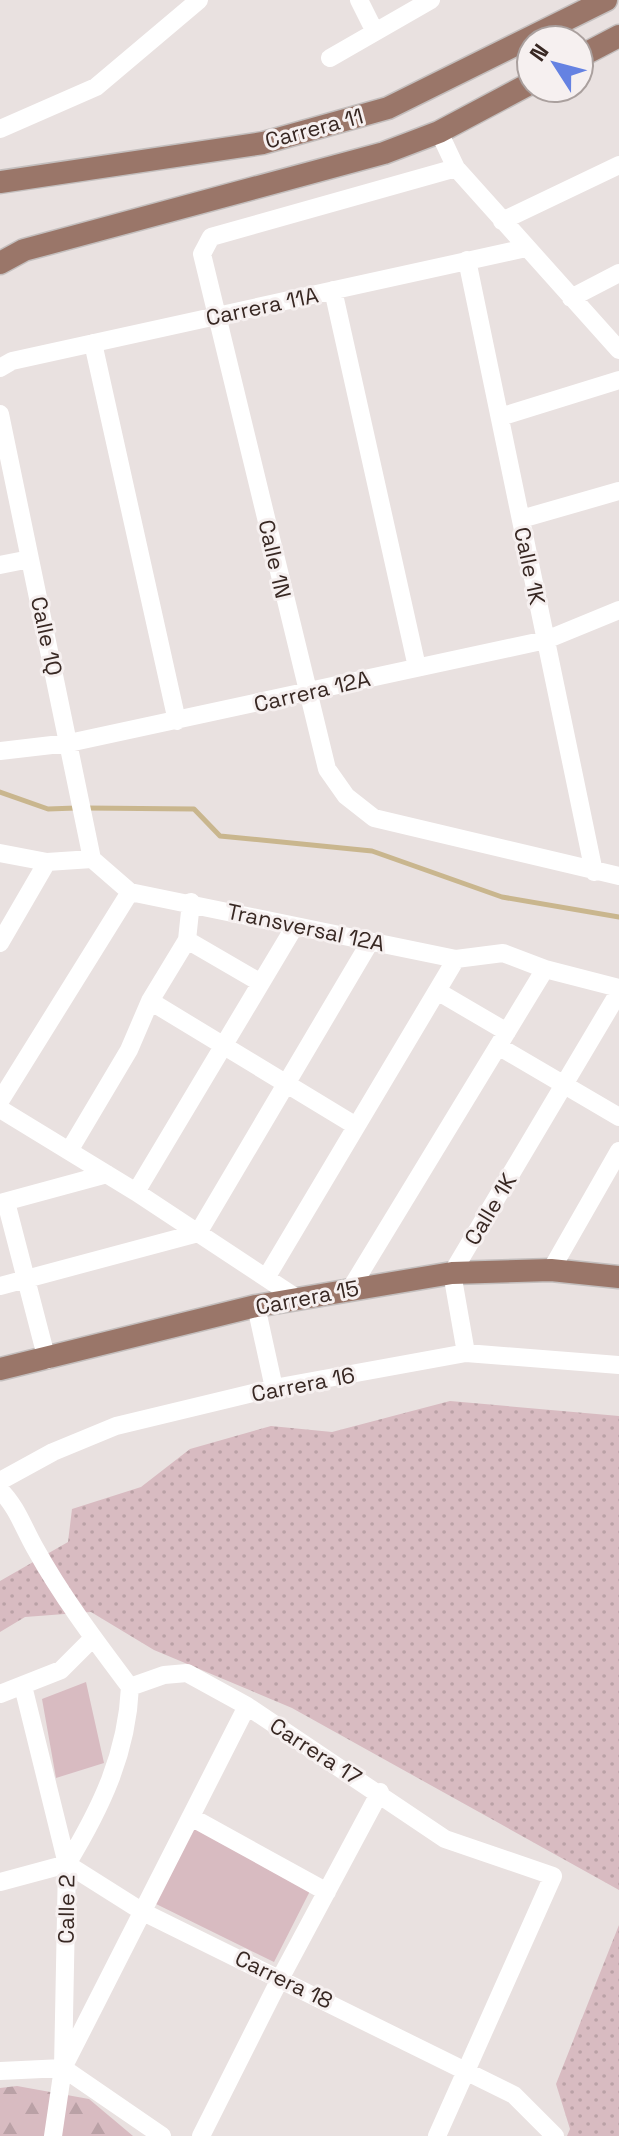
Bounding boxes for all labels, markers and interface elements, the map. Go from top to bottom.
north arrow [515,24,595,104]
text: N [523,38,554,66]
street label: Carrera 11 [262,101,366,155]
street label: Carrera 11A [203,280,321,332]
street label: Calle 1N [252,517,298,601]
street label: Calle 1K [508,525,552,608]
street label: Calle 1Q [25,594,69,678]
street label: Carrera 12A [251,664,373,718]
street label: Transversal 12A [225,897,388,957]
street label: Calle 1K [458,1168,523,1250]
street label: Carrera 15 [253,1273,361,1321]
street label: Carrera 16 [249,1360,357,1408]
street label: Carrera 17 [265,1711,367,1791]
street label: Calle 2 [51,1874,81,1944]
street label: Carrera 18 [231,1943,337,2015]

